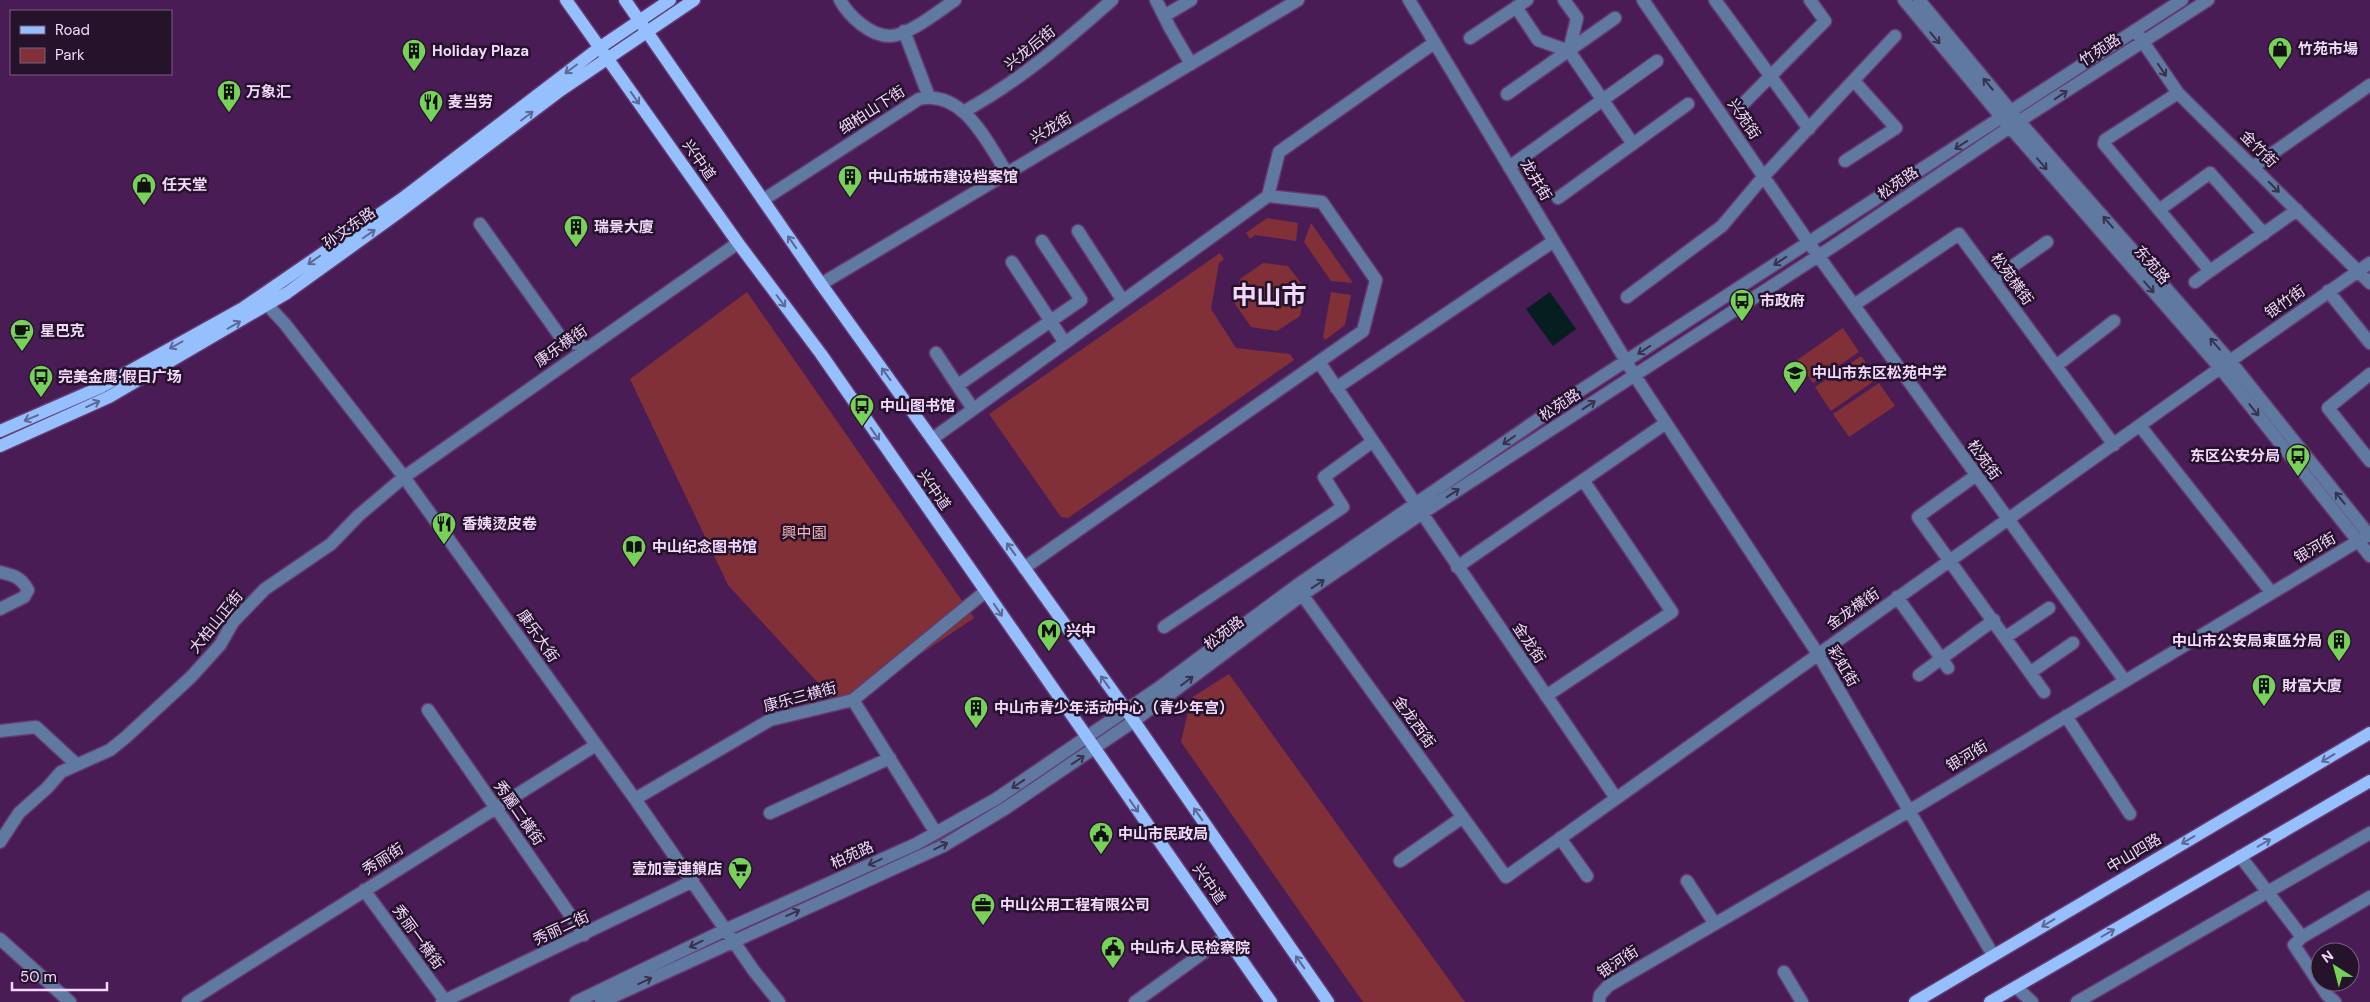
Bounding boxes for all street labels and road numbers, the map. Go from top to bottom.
street label: 兴龙后街 [1000,21,1060,75]
street label: 竹苑路 [2076,29,2124,71]
street label: 细柏山下街 [835,81,909,139]
street label: 兴苑街 [1723,95,1765,143]
street label: 兴龙街 [1027,108,1075,148]
street label: 金竹街 [2236,126,2282,172]
street label: 兴中道 [678,136,720,184]
street label: 龙井街 [1516,156,1556,204]
street label: 松苑路 [1874,162,1922,204]
street label: 孙文东路 [319,203,379,253]
street label: 东苑路 [2130,241,2174,289]
street label: 松苑横街 [1986,249,2038,309]
street label: 银竹街 [2261,281,2309,323]
street label: 康乐横街 [531,321,591,371]
street label: 松苑路 [1536,384,1584,426]
street label: 松苑街 [1963,436,2005,484]
street label: 兴中道 [913,466,955,514]
street label: 银河街 [2291,528,2339,568]
street label: 金龙横街 [1823,584,1883,634]
street label: 大柏山正街 [185,587,247,657]
street label: 康乐大街 [513,606,563,666]
street label: 松苑路 [1200,611,1248,655]
street label: 金龙街 [1508,619,1550,667]
street label: 彩虹街 [1823,642,1863,690]
street label: 康乐三横街 [761,678,839,716]
street label: 金龙西街 [1388,692,1440,752]
street label: 银河街 [1943,736,1991,776]
street label: 秀麗二橫街 [489,777,549,849]
street label: 中山四路 [2103,829,2165,877]
street label: 柏苑路 [827,837,877,873]
street label: 秀丽街 [359,839,407,879]
street label: 兴中道 [1188,860,1230,908]
street label: 秀丽一横街 [388,901,448,973]
street label: 秀丽二街 [530,906,592,950]
street label: 银河街 [1594,941,1642,983]

